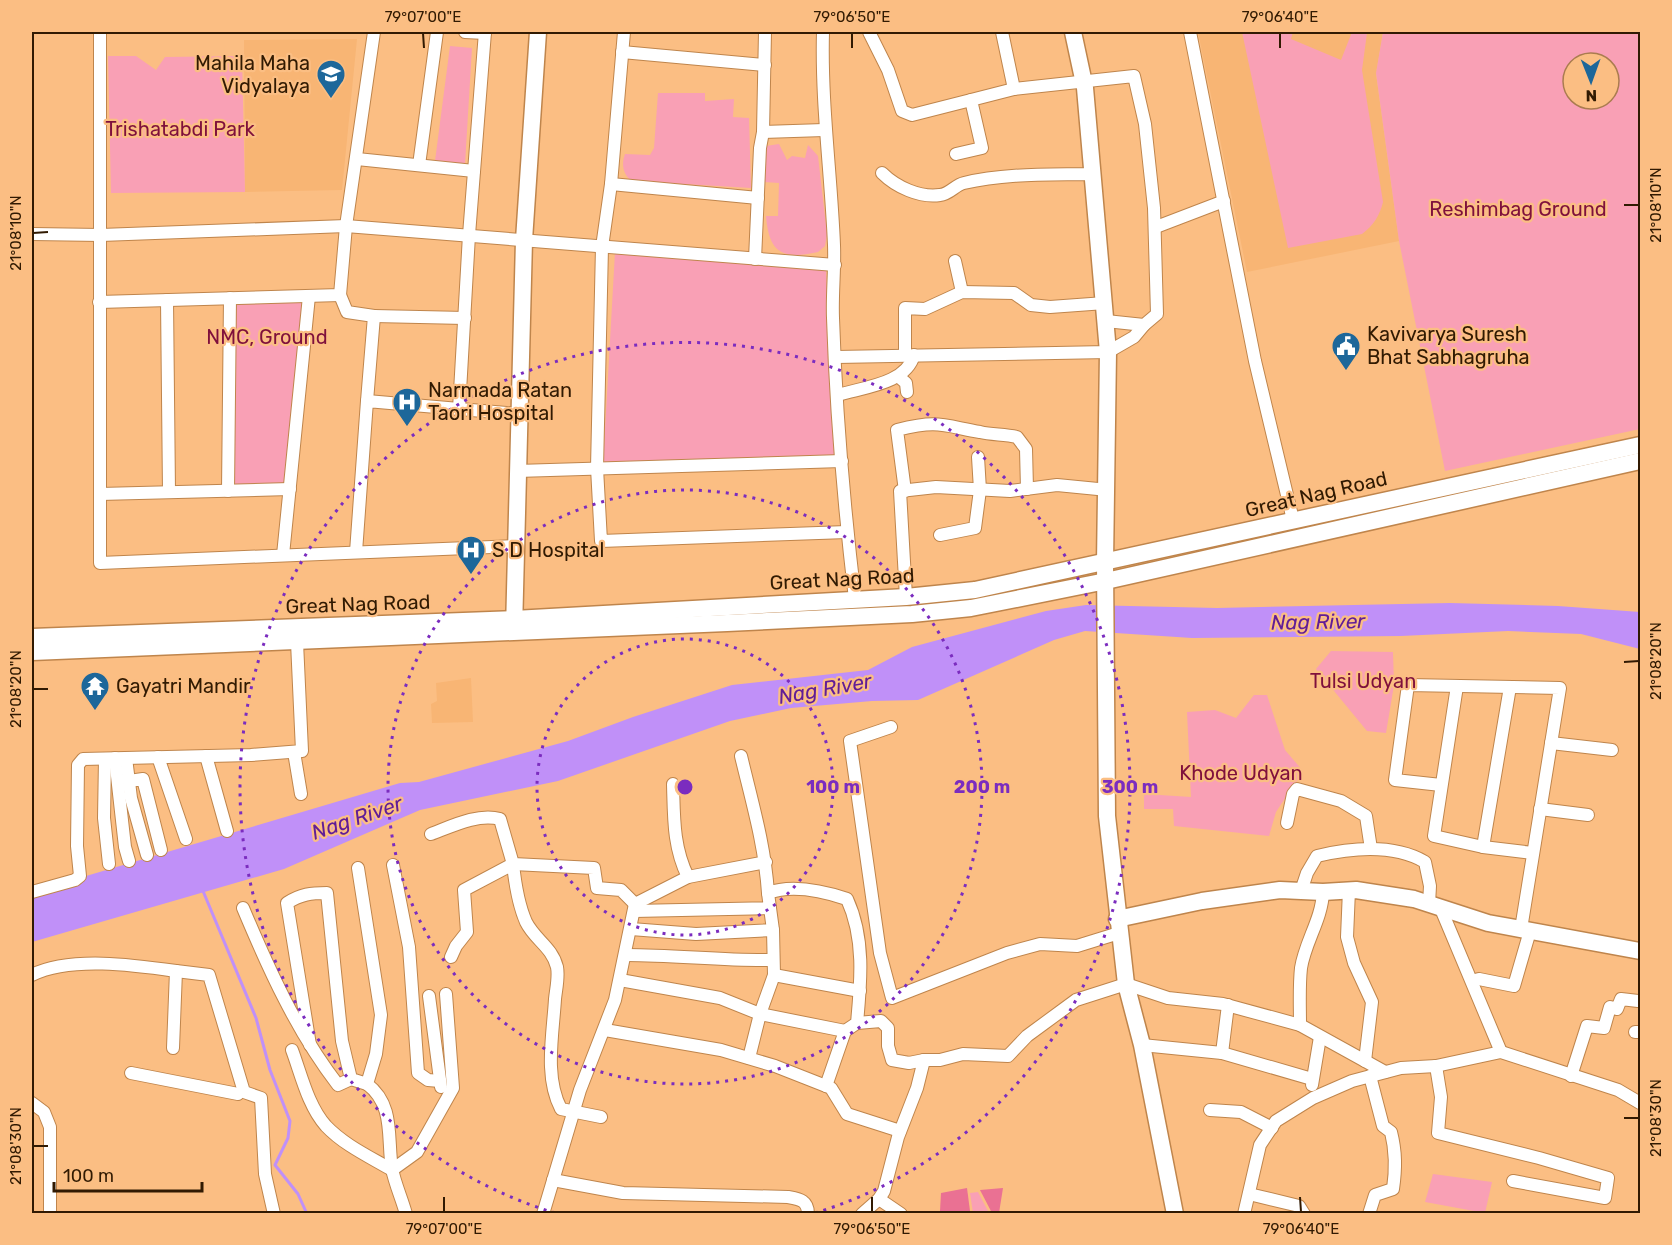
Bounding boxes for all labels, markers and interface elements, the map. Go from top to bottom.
text: 79°07'00"E [385,8,461,26]
text: 79°06'50"E [814,8,890,26]
text: 79°06'40"E [1242,8,1318,26]
place label: Mahila Maha Vidyalaya [195,51,310,98]
north arrow [1561,51,1621,111]
school or university icon: Mahila Maha Vidyalaya [315,58,347,100]
text: N [1585,86,1597,105]
park label: Trishatabdi Park [105,117,256,141]
text: 21°08'10"N [1647,167,1665,243]
text: 21°08'10"N [7,195,25,271]
park label: Reshimbag Ground [1429,197,1607,221]
place label: Kavivarya Suresh Bhat Sabhagruha [1367,322,1530,369]
park label: NMC, Ground [206,325,328,349]
public building icon: Kavivarya Suresh Bhat Sabhagruha [1330,330,1362,372]
place label: Narmada Ratan Taori Hospital [428,378,572,425]
hospital icon: Narmada Ratan Taori Hospital [391,386,423,428]
street label: Great Nag Road [1243,466,1389,522]
hospital icon: S D Hospital [455,534,487,576]
place label: S D Hospital [492,538,604,562]
street label: Great Nag Road [769,563,915,595]
street label: Great Nag Road [285,589,431,619]
water label: Nag River [1271,608,1366,635]
text: 21°08'20"N [1647,622,1665,700]
text: 21°08'20"N [7,650,25,728]
water label: Nag River [776,668,875,709]
park label: Tulsi Udyan [1310,669,1416,693]
temple icon: Gayatri Mandir [79,670,111,712]
place label: Gayatri Mandir [116,674,251,698]
park label: Khode Udyan [1179,761,1303,785]
text: 100 m [806,776,860,798]
text: 200 m [954,776,1010,798]
text: 300 m [1102,776,1158,798]
centre of rings [675,777,695,797]
water label: Nag River [308,790,407,845]
text: 21°08'30"N [1647,1079,1665,1157]
text: 21°08'30"N [7,1107,25,1185]
scale bar [54,1155,202,1193]
text: 100 m [63,1165,114,1187]
text: 79°07'00"E [406,1220,482,1238]
text: 79°06'50"E [834,1220,910,1238]
text: 79°06'40"E [1263,1220,1339,1238]

